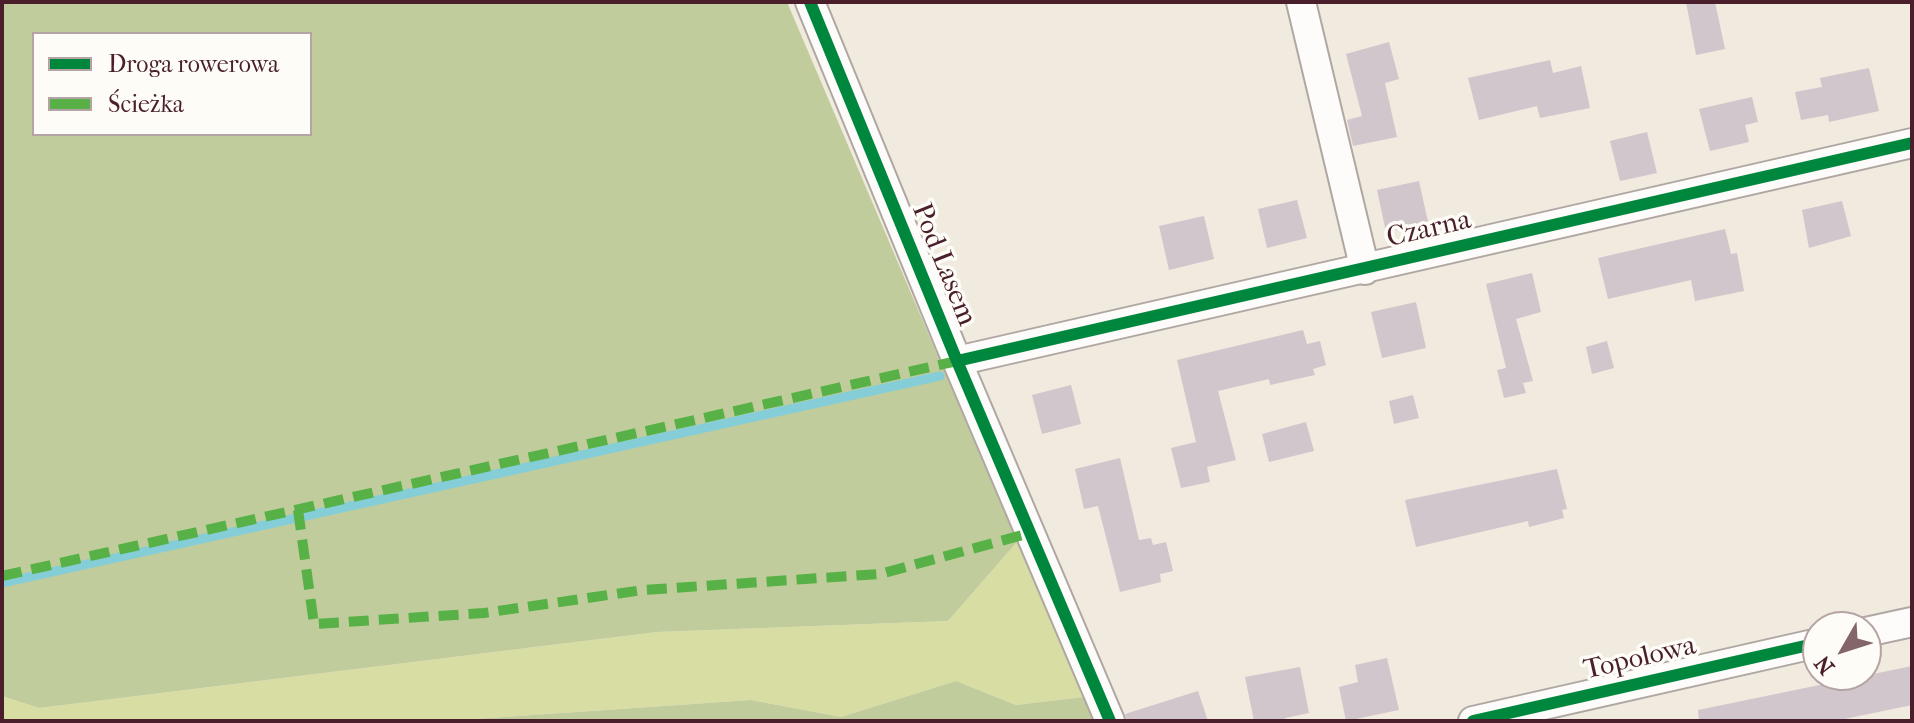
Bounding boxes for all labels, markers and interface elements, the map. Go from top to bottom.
legend [32,32,312,136]
text: Droga rowerowa [108,50,279,78]
text: Ścieżka [108,90,184,118]
street label: Pod Lasem [903,199,983,331]
street label: Czarna [1384,204,1474,256]
north arrow [1802,611,1882,691]
street label: Topolowa [1581,630,1699,688]
text: N [1810,650,1840,680]

